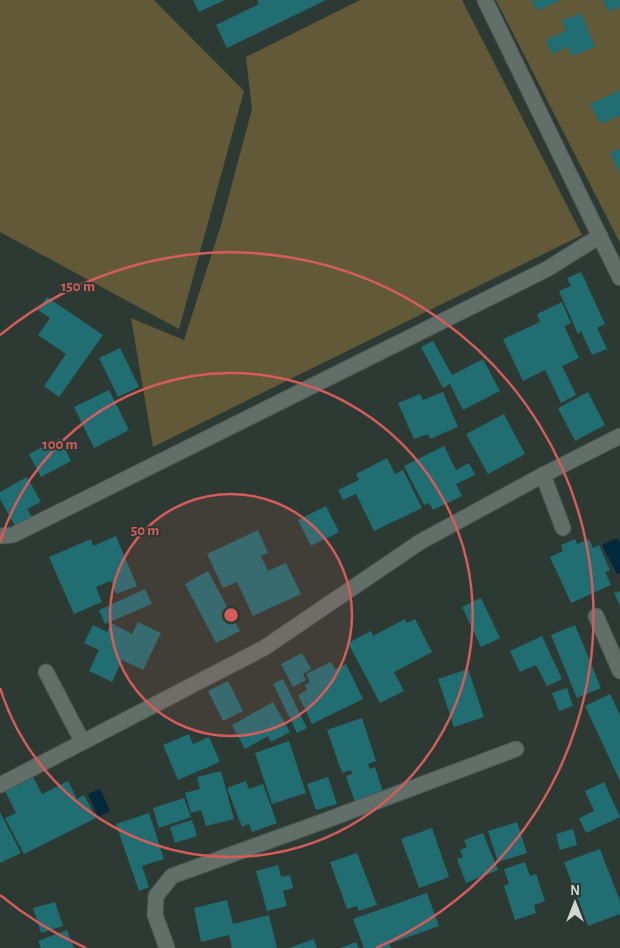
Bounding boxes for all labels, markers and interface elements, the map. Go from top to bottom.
text: 150 m [61,279,95,294]
text: 100 m [42,437,78,452]
text: 50 m [131,523,159,538]
centre of rings [222,606,240,624]
north arrow [550,878,600,928]
text: N [570,884,580,898]

